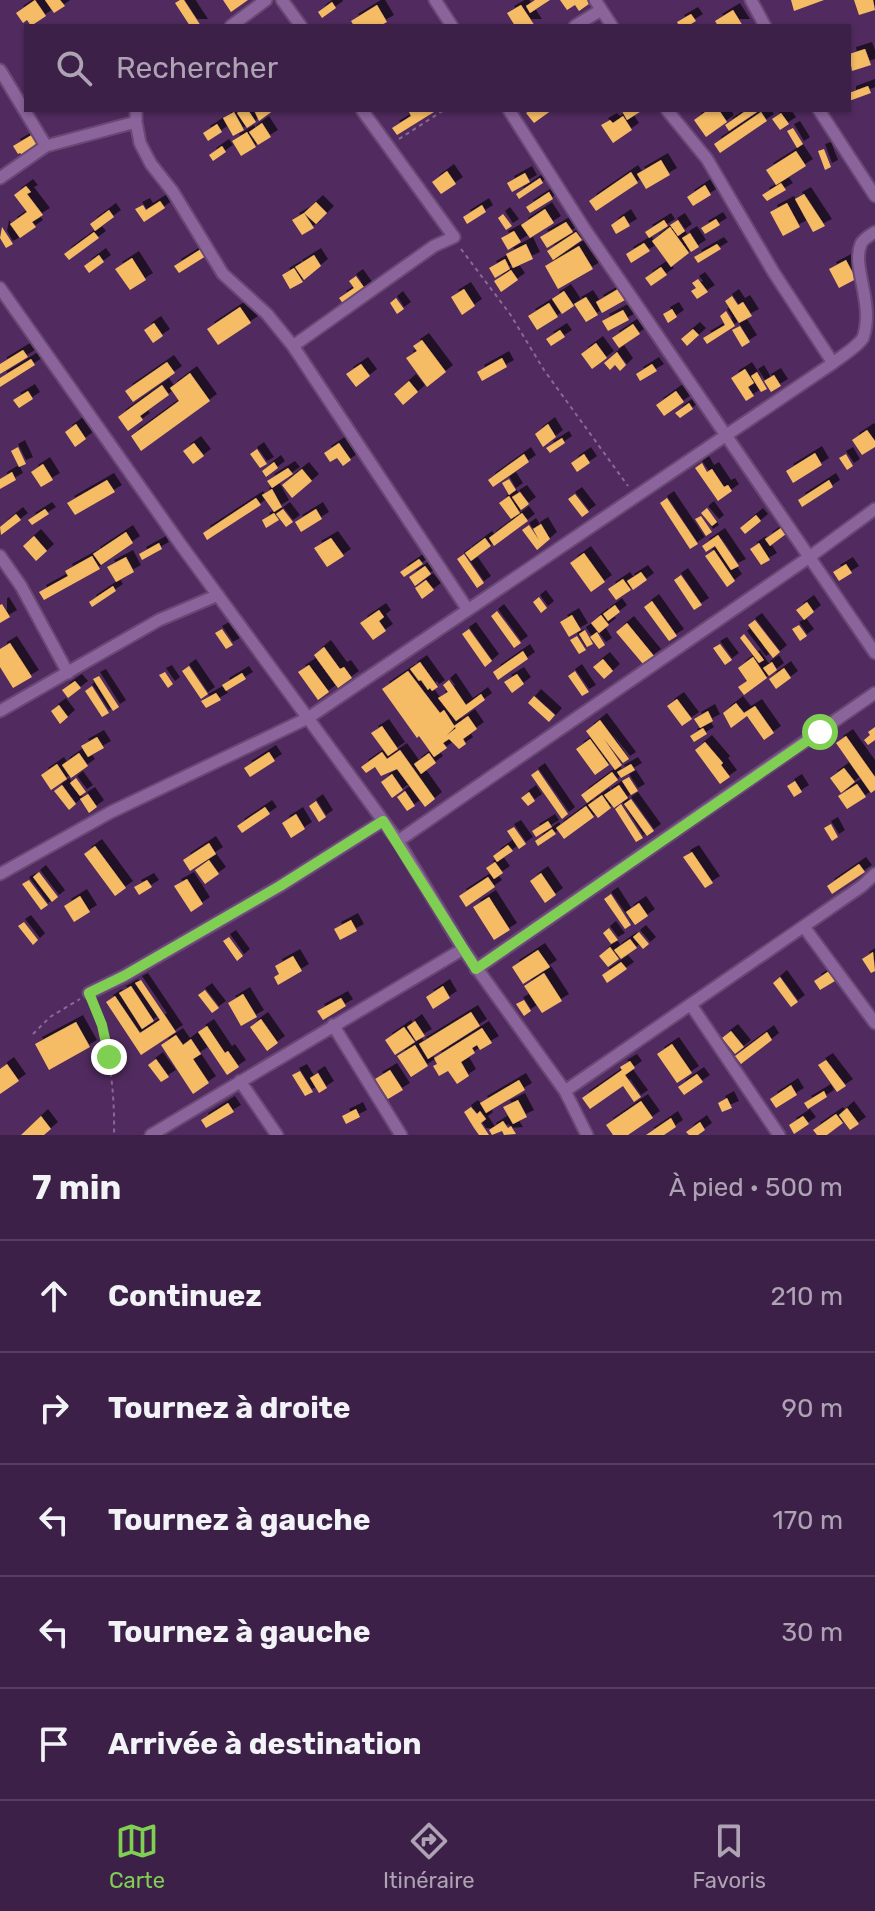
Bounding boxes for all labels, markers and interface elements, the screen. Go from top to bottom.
search box [24,24,851,112]
icon: search [52,46,96,90]
text: Rechercher [116,50,278,86]
route start [802,714,838,750]
route end [91,1039,127,1075]
text: 7 min [32,1167,121,1208]
text: À pied · 500 m [669,1172,843,1203]
icon: ahead [32,1274,76,1318]
text: Continuez [108,1278,262,1314]
text: 210 m [771,1281,843,1312]
icon: right [32,1386,76,1430]
text: Tournez à droite [108,1390,351,1426]
text: 90 m [782,1393,843,1424]
icon: left [32,1498,76,1542]
text: Tournez à gauche [108,1502,371,1538]
text: 170 m [773,1505,843,1536]
icon: left [32,1610,76,1654]
text: Tournez à gauche [108,1614,371,1650]
text: 30 m [781,1617,843,1648]
icon: arrive [32,1722,76,1766]
text: Arrivée à destination [108,1726,422,1762]
tab: Carte [109,1819,165,1894]
tab: Itinéraire [383,1819,475,1894]
tab: Favoris [693,1819,766,1894]

